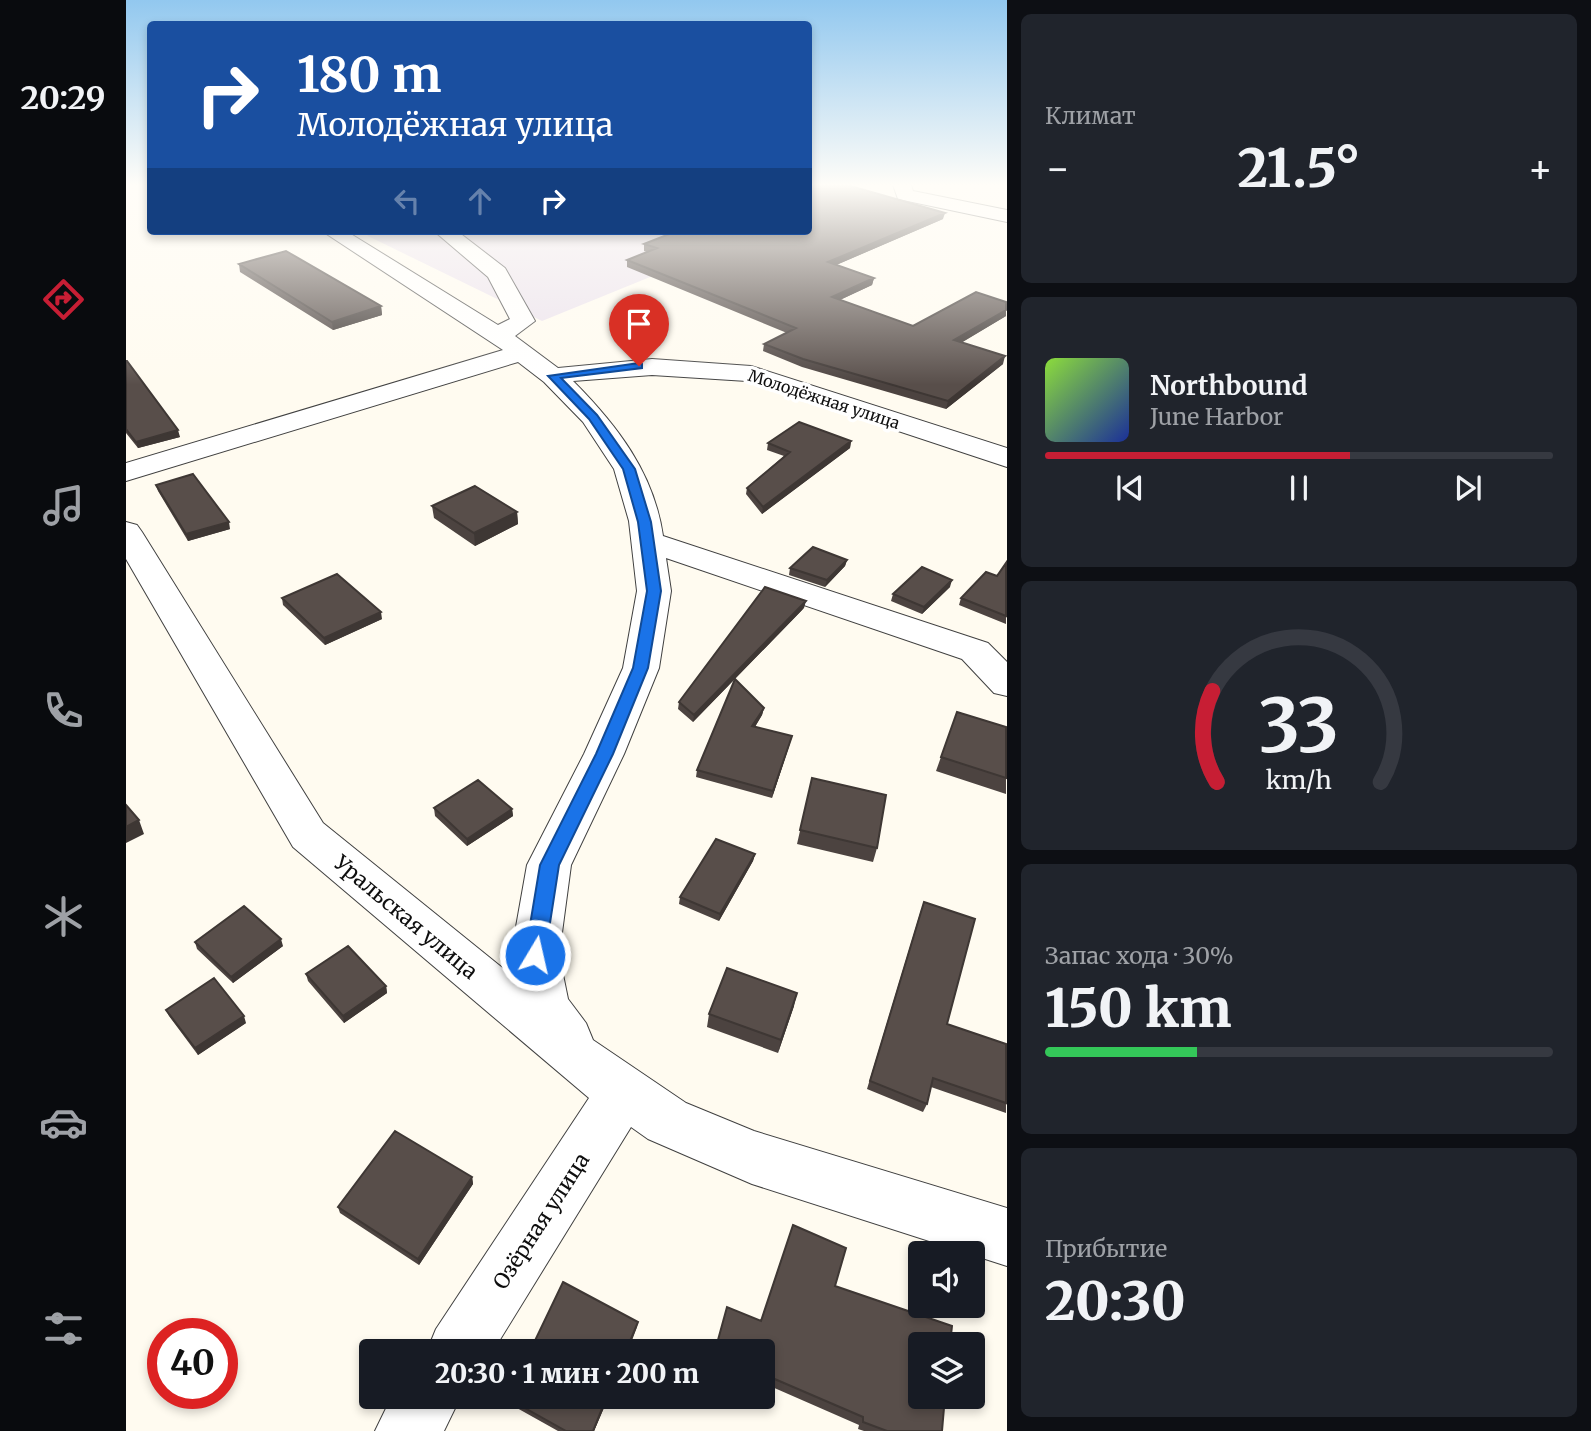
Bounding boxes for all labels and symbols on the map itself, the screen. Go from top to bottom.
pin [609,294,669,366]
street label: Молодёжная улица [746,365,903,433]
street label: Уральская улица [328,848,483,985]
position arrow [498,918,572,992]
street label: Озёрная улица [487,1148,595,1294]
speed limit sign: 40 [147,1318,238,1409]

